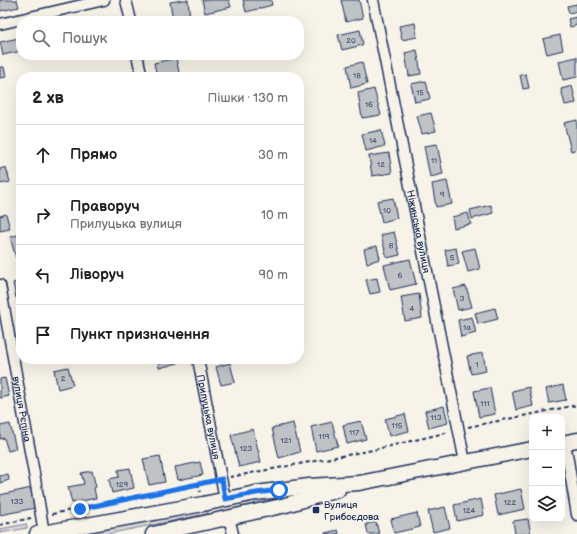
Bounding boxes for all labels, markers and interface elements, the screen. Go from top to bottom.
search box [16,16,304,60]
icon: search [30,27,52,49]
text: Пошук [62,29,108,48]
house number: 20 [346,36,356,45]
house number: 18 [353,71,361,80]
text: 2 хв [32,88,64,108]
house number: 15 [416,88,424,97]
text: Пішки · 130 m [207,90,288,106]
house number: 16 [365,100,373,109]
house number: 14 [369,136,377,145]
icon: ahead [32,144,54,166]
text: Прямо [70,145,117,164]
text: 30 m [258,147,288,163]
house number: 11 [431,156,437,165]
house number: 12 [377,160,385,169]
street label: Ніжинська вулиця [404,189,432,275]
house number: 9 [440,190,445,199]
text: Праворуч [70,197,140,216]
icon: right [32,204,54,226]
house number: 10 [383,206,391,215]
text: 10 m [261,207,288,223]
text: Прилуцька вулиця [70,216,182,232]
house number: 8 [389,241,394,250]
house number: 5 [450,253,455,262]
icon: left [32,264,54,286]
text: Ліворуч [70,265,124,284]
text: 90 m [259,267,288,283]
house number: 6 [398,271,403,280]
house number: 3 [460,294,465,303]
house number: 4 [410,304,415,313]
house number: 1а [463,323,471,332]
icon: arrive [32,324,54,346]
text: Пункт призначення [70,325,210,344]
house number: 1 [475,360,479,369]
house number: 2 [61,374,66,383]
street label: Прилуцька вулиця [194,374,222,461]
street label: вулиця Рєпіна [10,375,33,443]
house number: 111 [480,399,490,408]
house number: 113 [430,413,442,422]
map controls [529,414,565,522]
button: + [529,414,565,450]
house number: 115 [392,421,403,430]
house number: 117 [349,428,359,437]
house number: 119 [319,432,330,441]
house number: 121 [281,436,291,445]
house number: 123 [240,444,252,453]
button: − [529,450,565,486]
house number: 129 [116,480,129,489]
route start [270,481,288,499]
button: layers [529,486,565,522]
house number: 133 [11,497,24,506]
house number: 122 [504,498,517,507]
place label: Вулиця Грибоєдова [324,499,379,523]
route end [71,500,89,518]
marker: Вулиця Грибоєдова [311,505,321,515]
house number: 124 [463,506,475,515]

